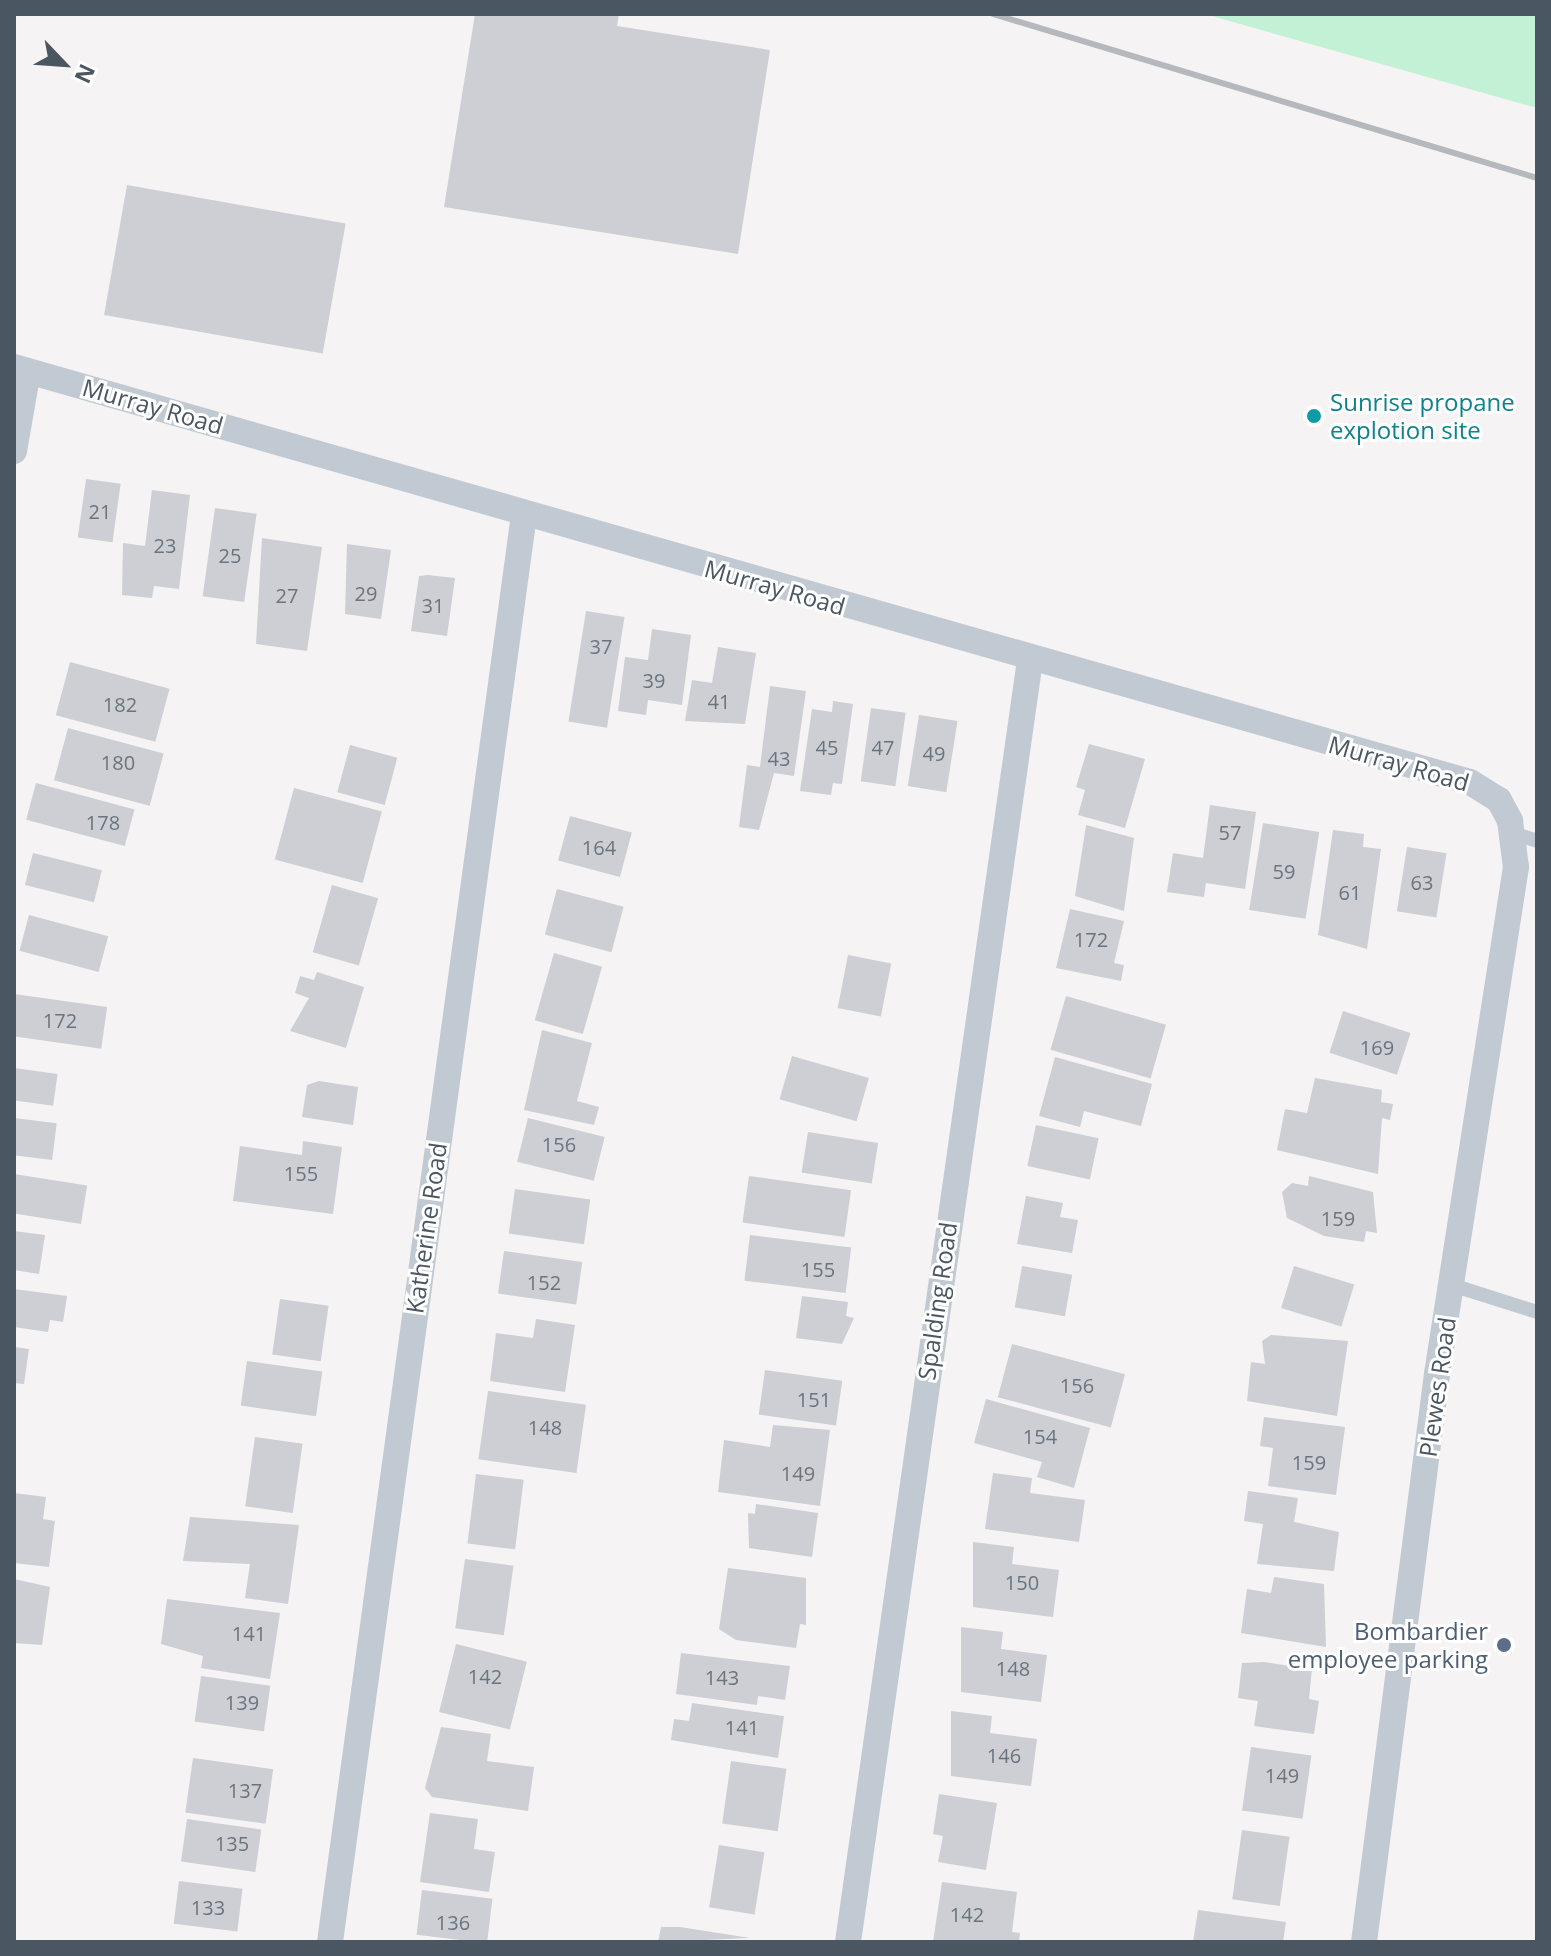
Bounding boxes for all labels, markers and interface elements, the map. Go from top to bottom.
north arrow [24,24,104,104]
text: N [68,60,103,89]
street label: Murray Road [79,372,227,440]
place label: Sunrise propane explotion site [1330,388,1515,444]
marker: Sunrise propane explotion site [1305,407,1323,425]
house number: 21 [89,499,111,523]
house number: 23 [154,533,176,557]
house number: 25 [219,543,241,567]
street label: Murray Road [701,553,849,621]
house number: 29 [355,581,377,605]
house number: 27 [276,583,298,607]
house number: 31 [422,593,444,617]
house number: 37 [590,634,612,658]
house number: 39 [643,668,665,692]
house number: 41 [708,689,730,713]
house number: 182 [103,692,137,716]
street label: Murray Road [1325,729,1473,797]
house number: 45 [816,735,838,759]
house number: 47 [872,735,894,759]
house number: 49 [923,741,945,765]
house number: 43 [768,746,790,770]
house number: 180 [101,750,135,774]
house number: 178 [86,810,120,834]
house number: 57 [1219,820,1241,844]
house number: 164 [582,835,616,859]
house number: 59 [1273,859,1295,883]
house number: 63 [1411,870,1433,894]
house number: 61 [1339,880,1361,904]
house number: 172 [1074,927,1108,951]
house number: 172 [43,1008,77,1032]
house number: 169 [1360,1035,1394,1059]
house number: 156 [542,1132,576,1156]
street label: Katherine Road [400,1141,452,1315]
house number: 155 [284,1161,318,1185]
house number: 159 [1321,1206,1355,1230]
street label: Spalding Road [912,1220,962,1382]
house number: 155 [801,1257,835,1281]
house number: 152 [527,1270,561,1294]
street label: Plewes Road [1413,1315,1461,1459]
house number: 156 [1060,1373,1094,1397]
house number: 151 [797,1387,831,1411]
house number: 148 [528,1415,562,1439]
house number: 154 [1023,1424,1057,1448]
house number: 159 [1292,1450,1326,1474]
house number: 149 [781,1461,815,1485]
house number: 150 [1005,1570,1039,1594]
place label: Bombardier employee parking [1288,1617,1488,1673]
house number: 141 [232,1621,266,1645]
marker: Bombardier employee parking [1495,1636,1513,1654]
house number: 148 [996,1656,1030,1680]
house number: 142 [468,1664,502,1688]
house number: 143 [705,1665,739,1689]
house number: 139 [225,1690,259,1714]
house number: 141 [725,1715,759,1739]
house number: 146 [987,1743,1021,1767]
house number: 149 [1265,1763,1299,1787]
house number: 137 [228,1778,262,1802]
house number: 135 [215,1831,249,1855]
house number: 133 [191,1895,225,1919]
house number: 142 [950,1902,984,1926]
house number: 136 [436,1910,470,1934]

